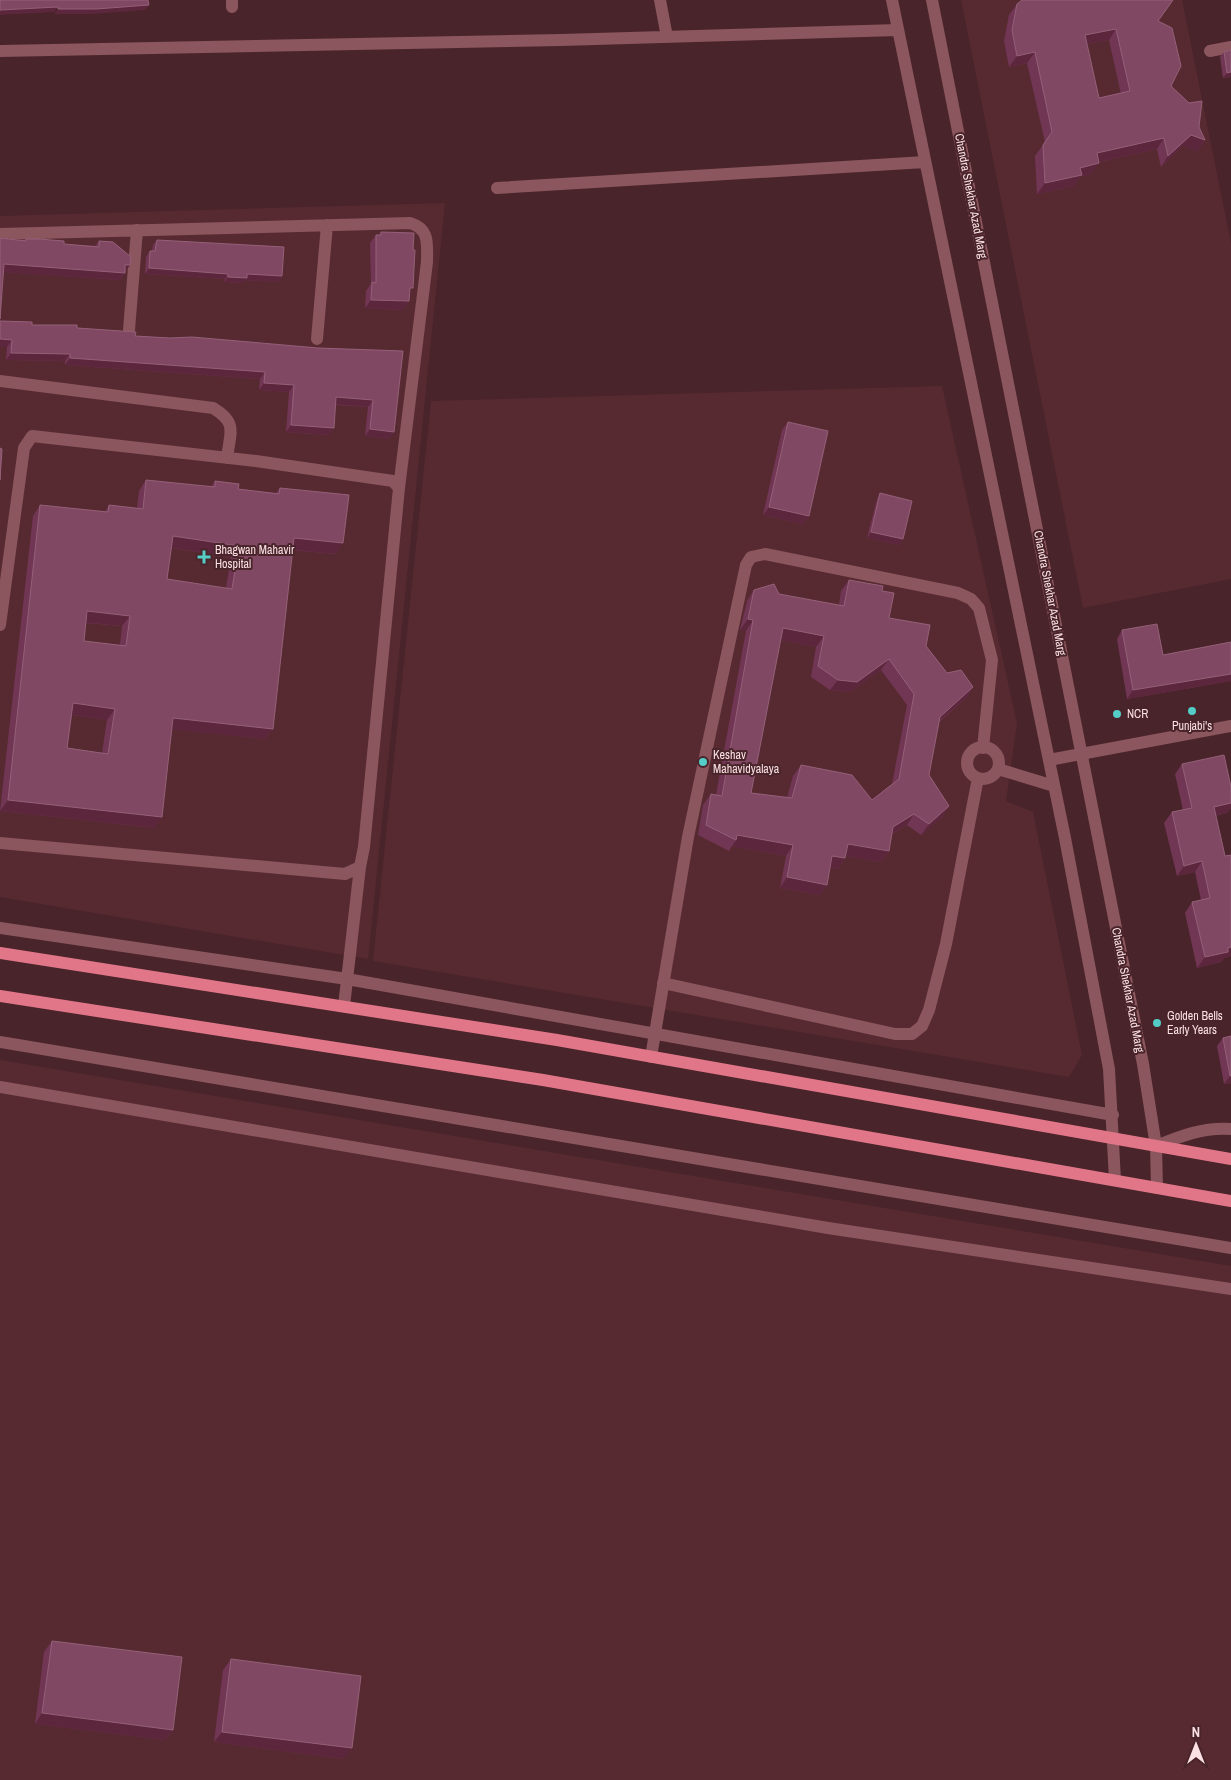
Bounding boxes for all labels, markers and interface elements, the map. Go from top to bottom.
street label: Chandra Shekhar Azad Marg [951,132,991,260]
street label: Chandra Shekhar Azad Marg [1030,529,1070,657]
place label: Bhagwan Mahavir Hospital [215,542,295,572]
marker: Bhagwan Mahavir Hospital [197,550,211,564]
marker: Punjabi's [1186,705,1198,717]
place label: NCR [1127,706,1148,722]
marker: NCR [1111,708,1123,720]
place label: Punjabi's [1172,718,1212,734]
place label: Keshav Mahavidyalaya [713,747,780,777]
marker: Keshav Mahavidyalaya [697,756,709,768]
street label: Chandra Shekhar Azad Marg [1108,926,1148,1054]
place label: Golden Bells Early Years [1167,1008,1223,1038]
marker: Golden Bells Early Years [1151,1017,1163,1029]
north arrow [1171,1720,1221,1770]
text: N [1192,1723,1200,1741]

